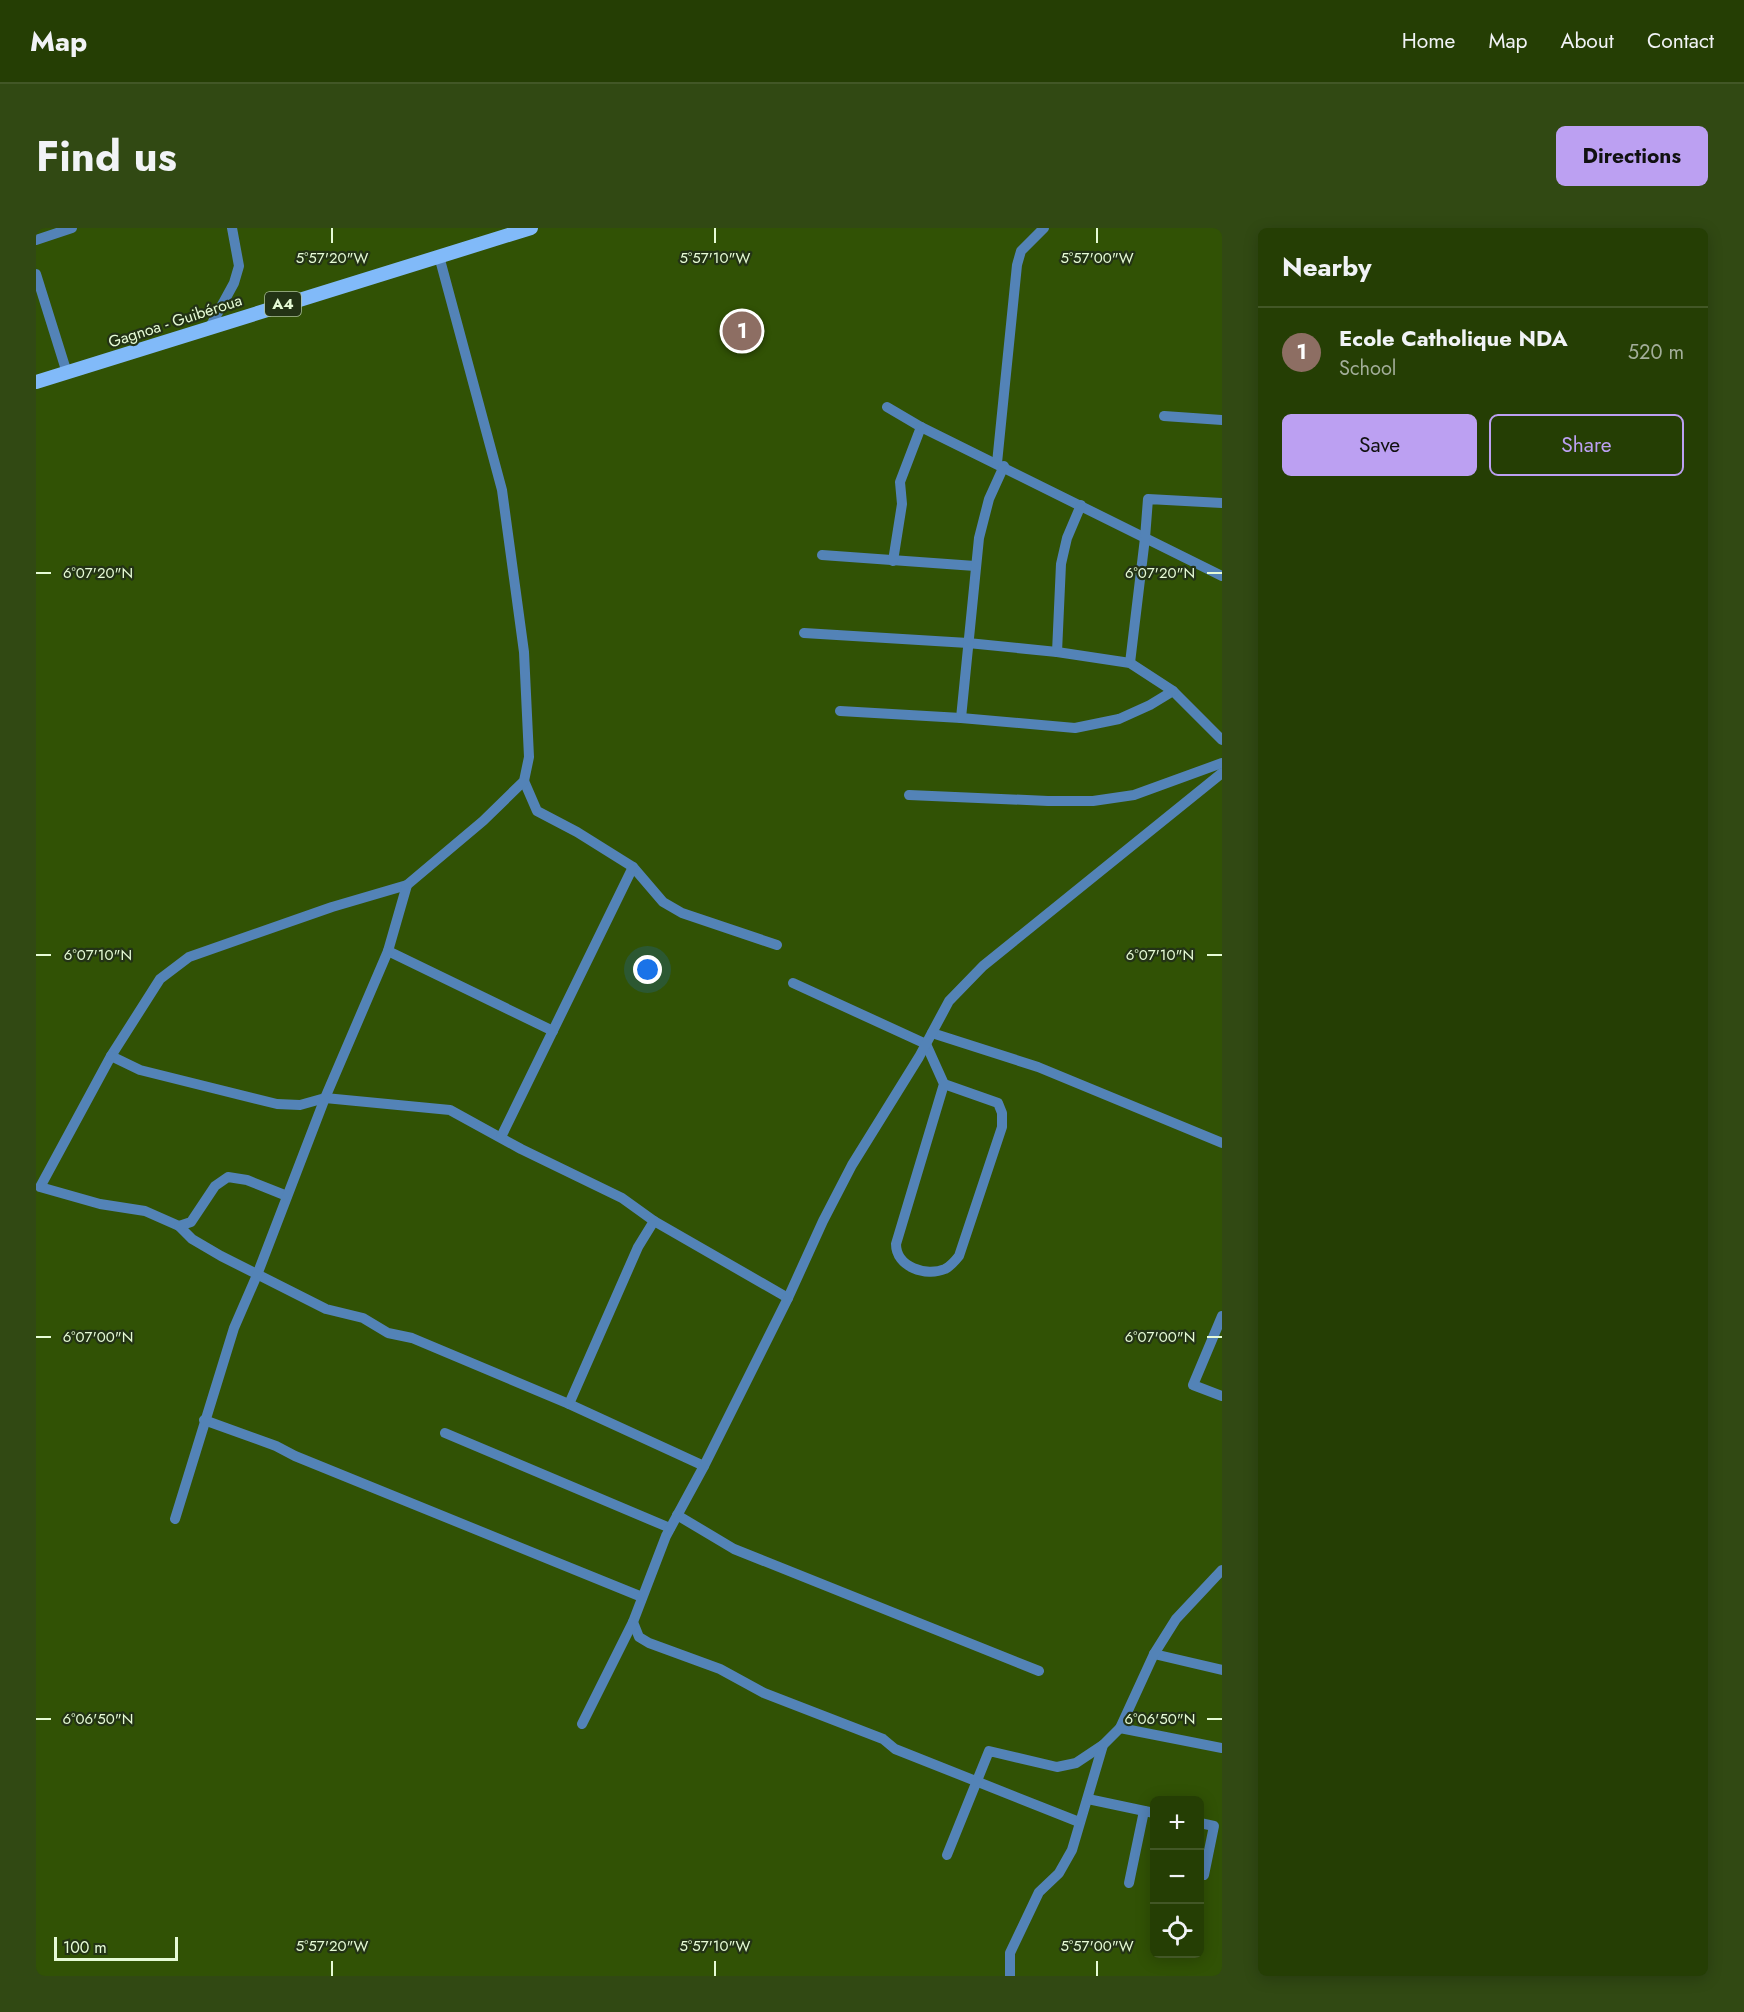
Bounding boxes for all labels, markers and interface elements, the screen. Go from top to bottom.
text: Map [30,21,87,62]
text: Home [1402,26,1455,56]
text: Map [1488,26,1528,56]
text: About [1561,26,1614,56]
text: Contact [1647,26,1714,56]
text: Find us [36,126,177,187]
button: Directions [1556,126,1708,186]
text: 5°57'20"W [296,247,368,269]
text: 5°57'10"W [680,247,751,269]
text: 5°57'00"W [1060,247,1134,269]
text: Nearby [1282,248,1371,286]
street label: Gagnoa - Guibéroua [105,289,245,353]
road number: A4 [265,292,301,316]
pin: 1 [722,308,762,354]
text: Ecole Catholique NDA [1339,322,1568,354]
text: 1 [1296,338,1307,367]
text: 520 m [1628,338,1684,367]
text: School [1339,354,1396,383]
button: Save [1282,414,1477,476]
button: Share [1489,414,1684,476]
text: 6°07'20"N [63,562,133,584]
text: 6°07'20"N [1125,562,1195,584]
text: 6°07'10"N [64,944,132,966]
text: 6°07'10"N [1126,944,1194,966]
your location [633,955,662,984]
text: 6°07'00"N [63,1326,133,1348]
text: 6°07'00"N [1125,1326,1195,1348]
text: 6°06'50"N [63,1708,133,1730]
text: 6°06'50"N [1125,1708,1195,1730]
map controls [1150,1796,1204,1958]
button: + [1150,1796,1204,1850]
button: − [1150,1850,1204,1904]
button: locate [1150,1904,1204,1958]
scale bar [54,1934,178,1962]
text: 5°57'20"W [296,1935,368,1957]
text: 5°57'10"W [680,1935,751,1957]
text: 5°57'00"W [1060,1935,1134,1957]
text: 100 m [63,1936,107,1959]

